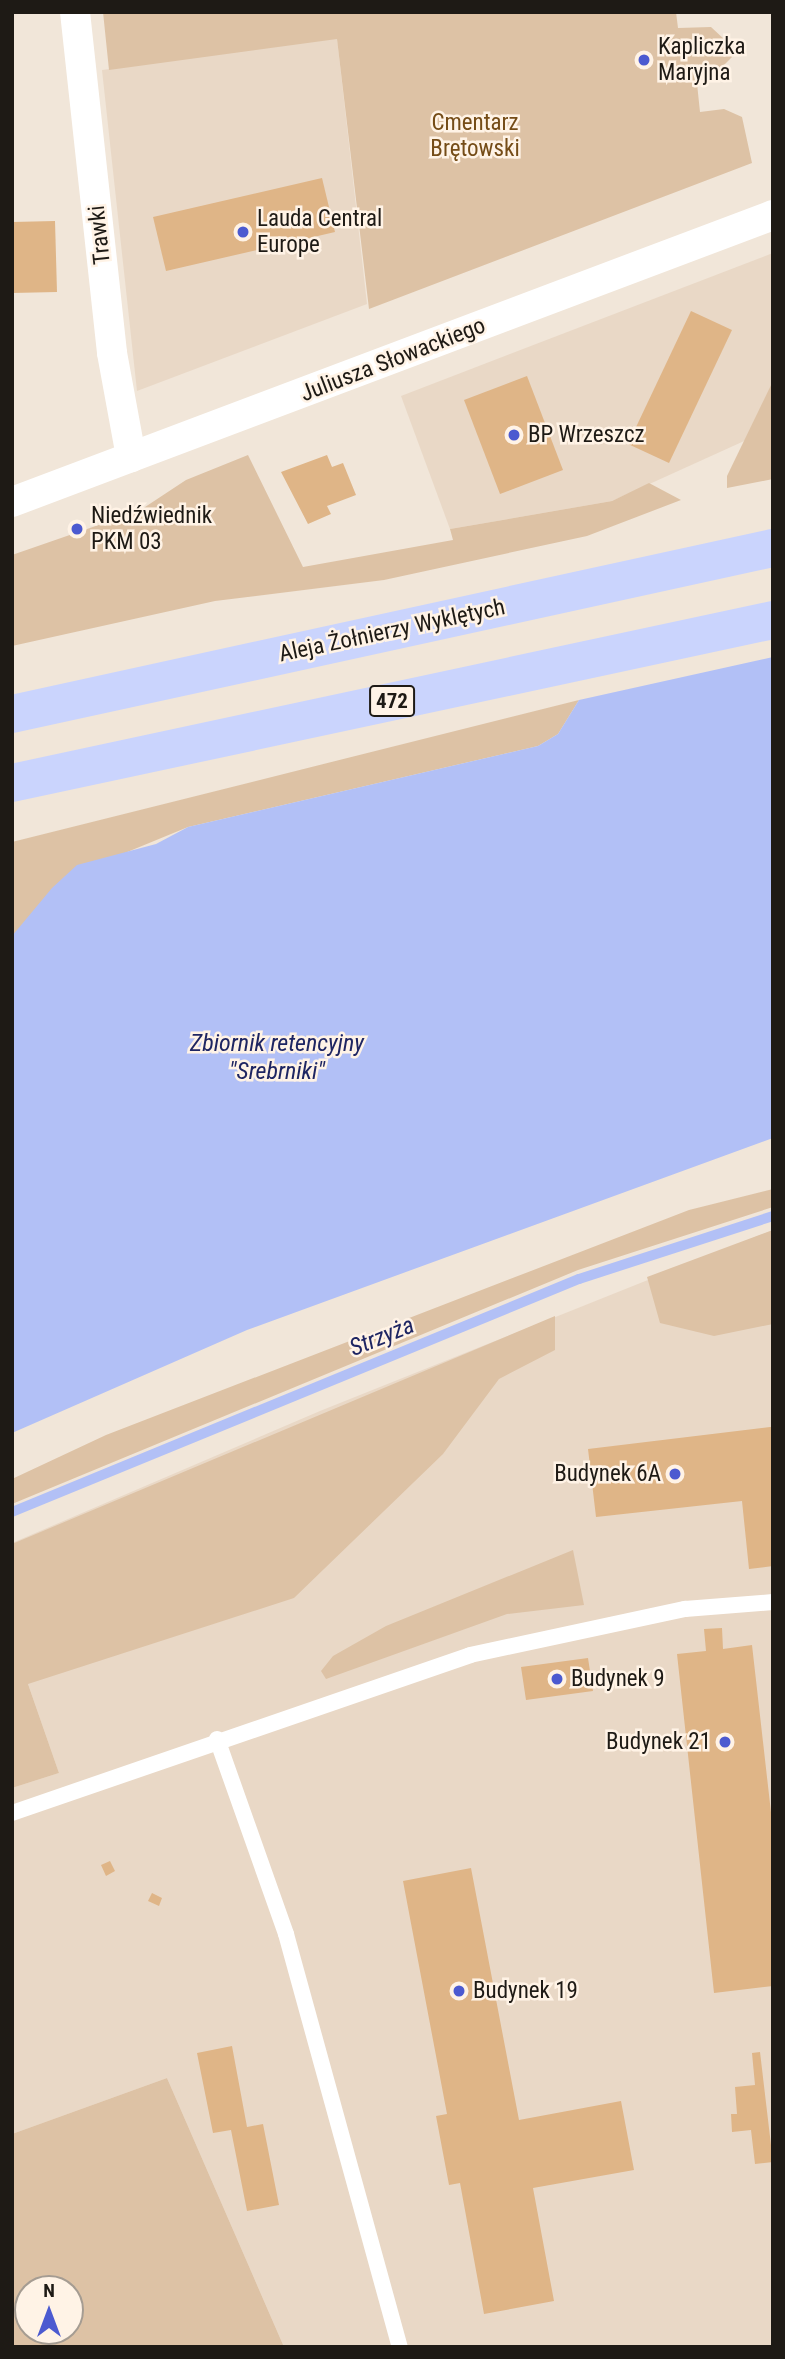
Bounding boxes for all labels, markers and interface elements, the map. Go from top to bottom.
place label: Kapliczka Maryjna [658,33,746,87]
marker: Kapliczka Maryjna [636,52,652,68]
park label: Cmentarz Brętowski [430,109,520,163]
street label: Trawki [83,204,117,266]
place label: Lauda Central Europe [257,205,382,259]
marker: Lauda Central Europe [235,224,251,240]
street label: Juliusza Słowackiego [297,312,489,408]
place label: BP Wrzeszcz [528,421,645,449]
marker: BP Wrzeszcz [506,427,522,443]
place label: Niedźwiednik PKM 03 [91,502,212,556]
marker: Niedźwiednik PKM 03 [69,521,85,537]
street label: Aleja Żołnierzy Wyklętych [276,594,508,668]
road number: 472 [368,684,416,718]
water label: Zbiornik retencyjny "Srebrniki" [190,1030,364,1086]
water label: Strzyża [345,1311,419,1363]
place label: Budynek 6A [554,1460,661,1488]
marker: Budynek 6A [667,1466,683,1482]
place label: Budynek 9 [571,1665,665,1693]
marker: Budynek 9 [549,1671,565,1687]
place label: Budynek 21 [606,1728,711,1756]
marker: Budynek 21 [717,1734,733,1750]
place label: Budynek 19 [473,1977,578,2005]
marker: Budynek 19 [451,1983,467,1999]
north arrow [14,2275,84,2345]
text: N [43,2279,55,2302]

